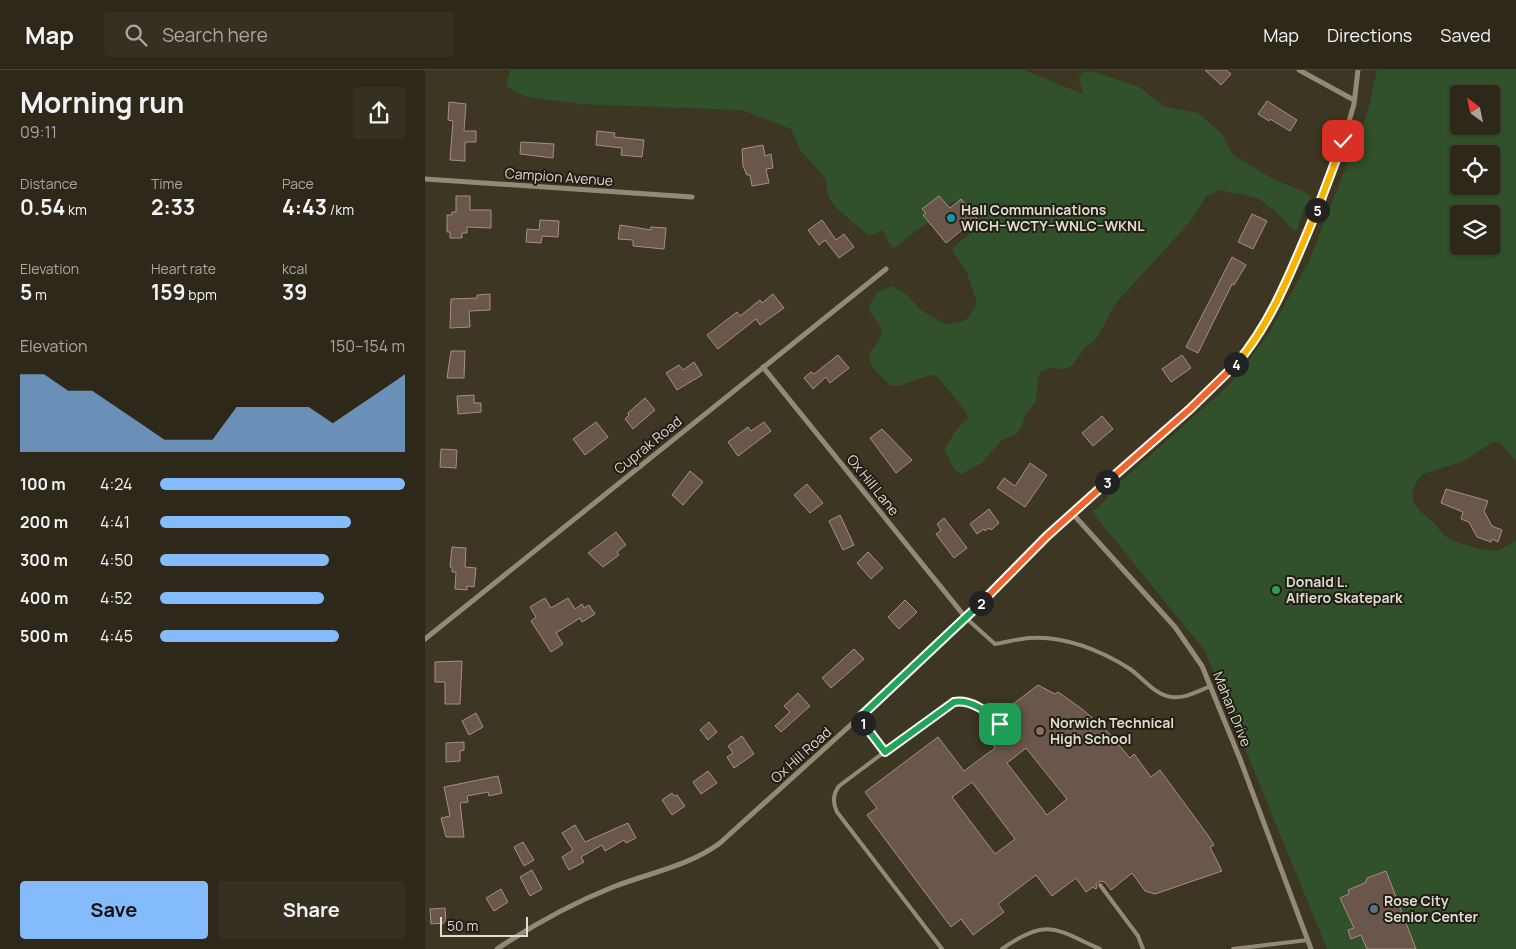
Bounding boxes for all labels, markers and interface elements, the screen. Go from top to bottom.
search box [104,12,454,57]
text: Map [25,18,74,51]
icon: search [122,21,150,49]
text: Search here [162,22,268,48]
text: Map [1263,23,1299,47]
text: Directions [1327,23,1412,47]
text: Saved [1440,23,1491,47]
text: Morning run [20,83,184,121]
north arrow [1450,85,1500,135]
map controls [1450,85,1500,255]
button: share [353,87,405,139]
pin [1322,120,1364,162]
text: 09:11 [20,121,57,143]
icon: check [1329,127,1357,155]
button: locate [1450,145,1500,195]
street label: Campion Avenue [504,163,614,190]
text: Distance [20,174,77,193]
text: Time [151,174,183,193]
text: Pace [282,174,314,193]
text: 0.54 [20,193,65,221]
text: 2:33 [151,193,195,221]
text: 4:43 [282,193,327,221]
pin: 5 [1305,198,1329,222]
text: km [65,200,87,219]
text: /km [327,200,354,219]
place label: Hall Communications WICH–WCTY–WNLC–WKNL [961,200,1145,235]
text: 5 [1313,201,1322,220]
button: layers [1450,205,1500,255]
marker: Hall Communications WICH–WCTY–WNLC–WKNL [945,212,957,224]
text: Elevation [20,259,79,278]
text: Heart rate [151,259,216,278]
text: kcal [282,259,308,278]
text: 5 [20,278,32,306]
text: 159 [151,278,186,306]
text: 39 [282,278,307,306]
text: m [32,285,47,304]
text: bpm [186,285,217,304]
text: Elevation [20,335,88,357]
text: 150–154 m [330,335,405,357]
pin: 4 [1223,352,1249,376]
text: 4 [1232,355,1241,374]
street label: Cuprak Road [610,411,686,478]
street label: Ox Hill Lane [843,450,904,519]
pin: 3 [1095,470,1119,494]
text: 100 m [20,473,66,495]
text: 4:24 [100,473,132,495]
text: 3 [1103,473,1112,492]
text: 200 m [20,511,68,533]
text: 4:41 [100,511,130,533]
text: 300 m [20,549,68,571]
text: 4:50 [100,549,133,571]
place label: Donald L. Alfiero Skatepark [1286,572,1403,607]
marker: Donald L. Alfiero Skatepark [1270,584,1282,596]
text: 400 m [20,587,68,609]
text: 4:52 [100,587,132,609]
pin: 2 [969,590,993,616]
text: 2 [977,594,986,613]
text: 500 m [20,625,68,647]
text: 4:45 [100,625,133,647]
street label: Mahan Drive [1209,668,1256,749]
pin [979,703,1021,745]
pin: 1 [851,710,875,736]
icon: arrive [986,710,1014,738]
place label: Norwich Technical High School [1050,713,1174,748]
text: 1 [860,714,867,733]
street label: Ox Hill Road [766,722,835,787]
marker: Norwich Technical High School [1034,725,1046,737]
button: Save [20,881,208,939]
button: Share [218,881,405,939]
place label: Rose City Senior Center [1384,891,1479,926]
marker: Rose City Senior Center [1368,903,1380,915]
scale bar [440,914,527,937]
text: 50 m [447,916,478,935]

